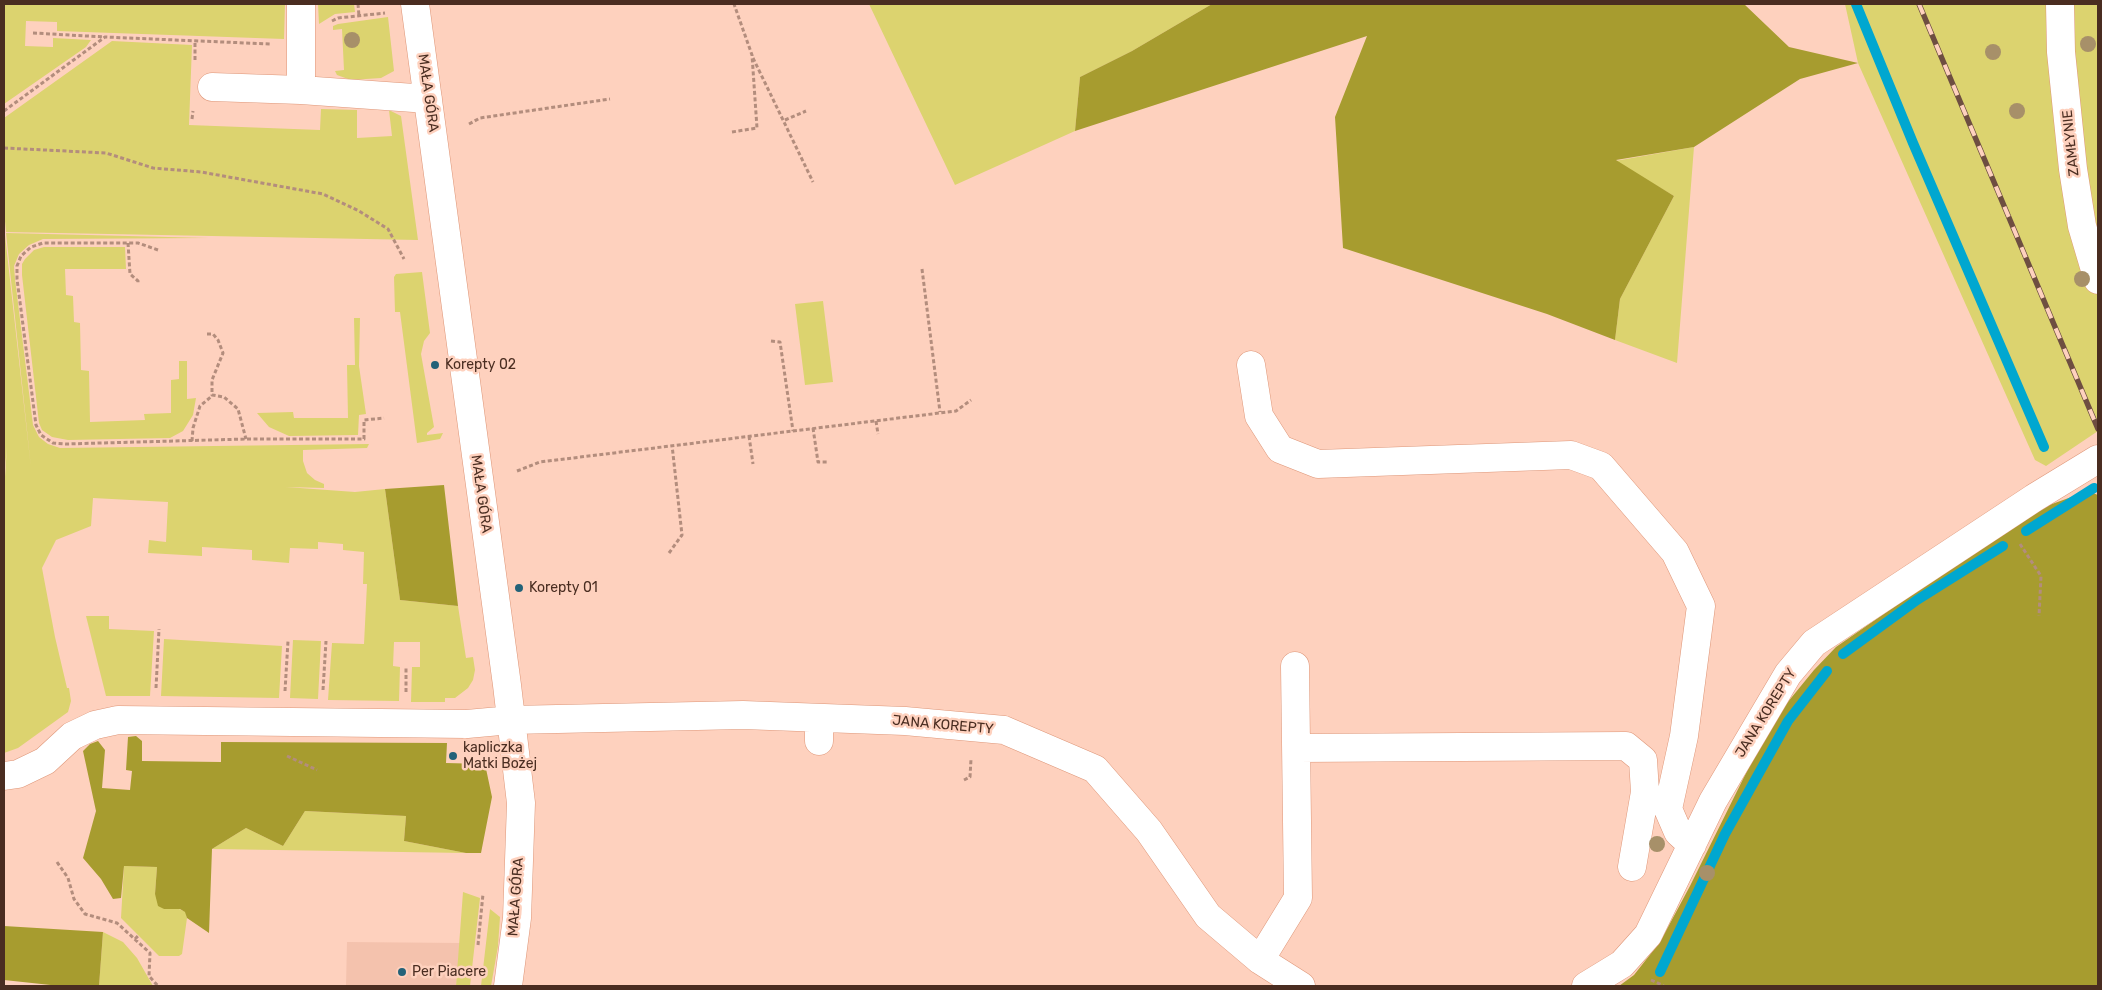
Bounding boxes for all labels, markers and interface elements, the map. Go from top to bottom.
street label: MAŁA GÓRA [414,53,442,133]
street label: ZAMŁYNIE [2059,109,2083,177]
place label: Korepty 02 [445,357,516,373]
marker: Korepty 02 [429,359,441,371]
street label: MAŁA GÓRA [467,454,495,534]
place label: Korepty 01 [529,580,598,596]
marker: Korepty 01 [513,582,525,594]
street label: JANA KOREPTY [1732,665,1800,761]
street label: JANA KOREPTY [892,712,994,738]
place label: kapliczka Matki Bożej [463,740,537,772]
marker: kapliczka Matki Bożej [447,750,459,762]
street label: MAŁA GÓRA [505,857,527,937]
place label: Per Piacere [412,964,486,980]
marker: Per Piacere [396,966,408,978]

